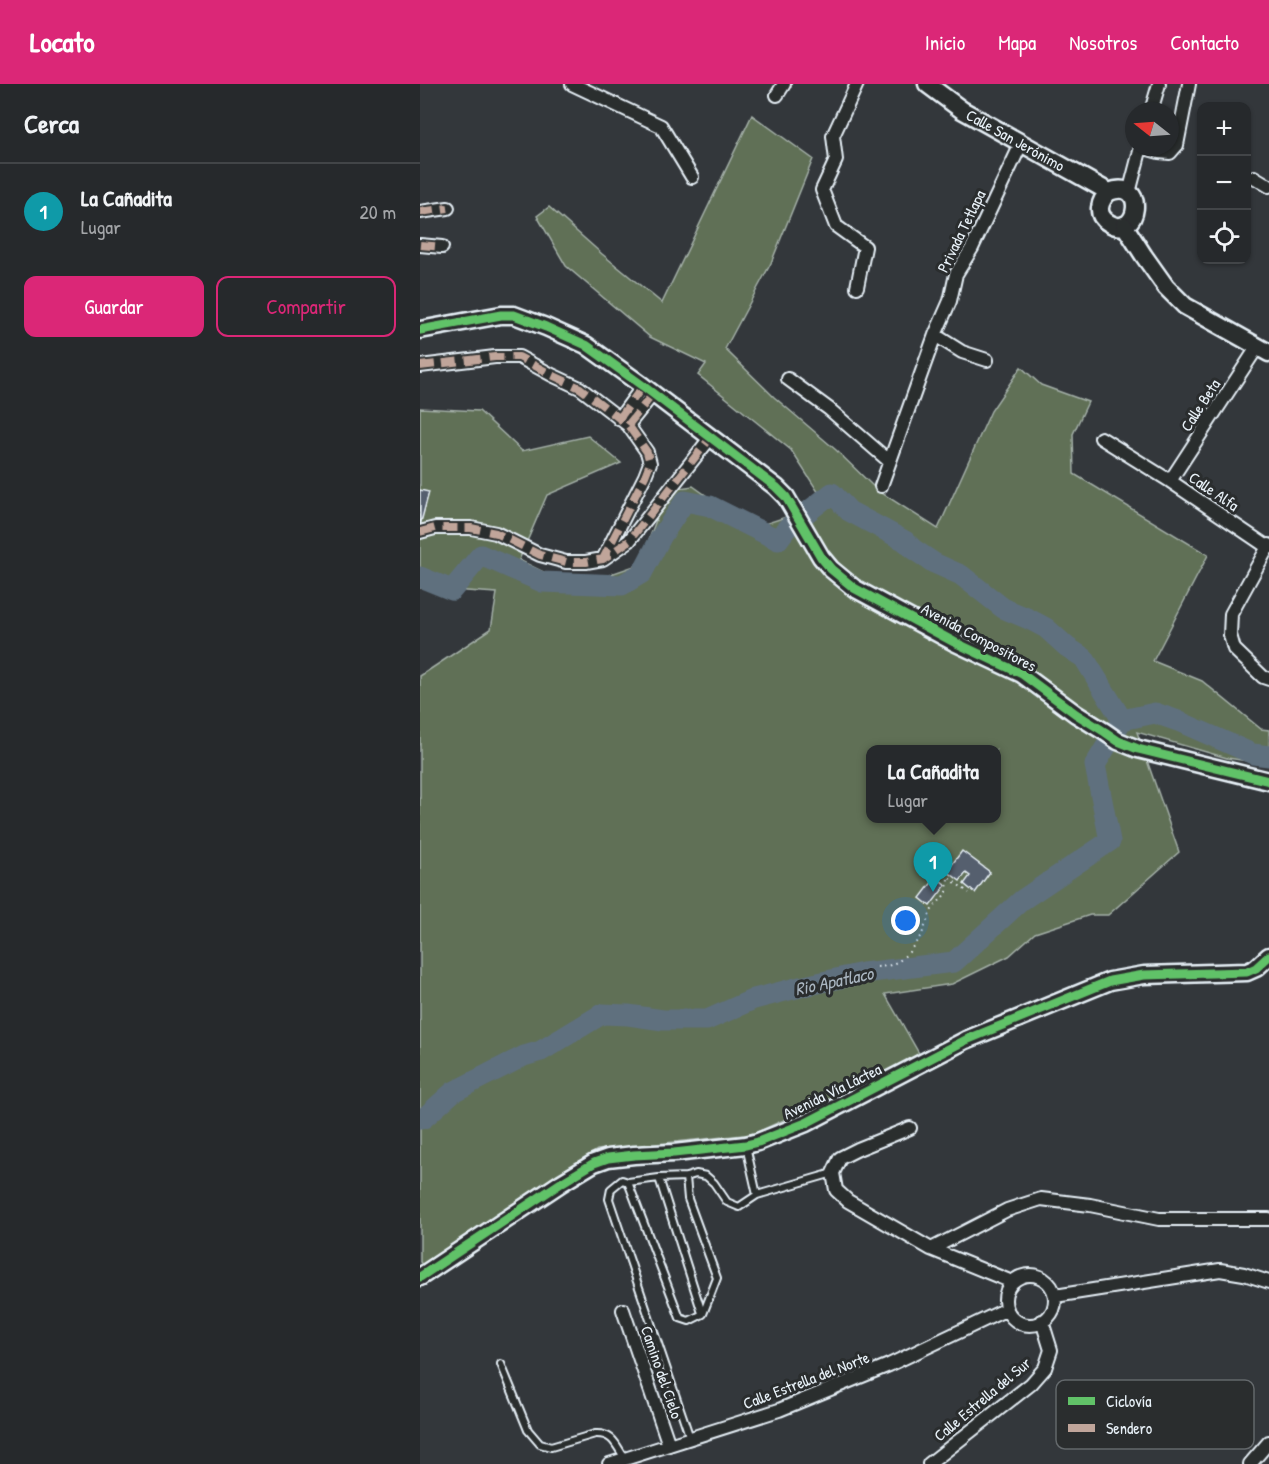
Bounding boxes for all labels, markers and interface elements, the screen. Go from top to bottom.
text: Locato [30,23,94,61]
text: Inicio [925,28,965,57]
text: Mapa [998,28,1036,57]
text: Nosotros [1069,28,1137,57]
text: Contacto [1170,28,1239,57]
north arrow [1125,102,1179,156]
map controls [1197,102,1251,264]
button: + [1197,102,1251,156]
street label: Calle San Jerónimo [962,104,1069,177]
text: Cerca [24,106,79,141]
button: − [1197,156,1251,210]
text: La Cañadita [81,183,172,213]
street label: Privada Tetlapa [932,186,990,276]
text: 1 [40,198,47,225]
text: 20 m [359,198,396,225]
button: locate [1197,210,1251,264]
text: Lugar [81,213,121,240]
button: Guardar [24,276,204,337]
button: Compartir [216,276,396,337]
street label: Calle Beta [1175,375,1225,435]
street label: Calle Alfa [1185,466,1243,516]
street label: Avenida Compositores [918,597,1040,677]
popup [866,745,1001,823]
text: La Cañadita [888,756,979,786]
text: Lugar [888,786,928,813]
pin: 1 [914,842,952,892]
your location [891,906,920,935]
water label: Rio Apatlaco [793,960,877,1001]
street label: Avenida Vía Láctea [779,1058,885,1124]
street label: Camino del Cielo [636,1323,688,1422]
street label: Calle Estrella del Norte [740,1346,873,1414]
street label: Calle Estrella del Sur [929,1352,1035,1446]
legend [1056,1380,1254,1449]
text: Ciclovía [1106,1390,1152,1412]
text: Sendero [1106,1417,1153,1439]

